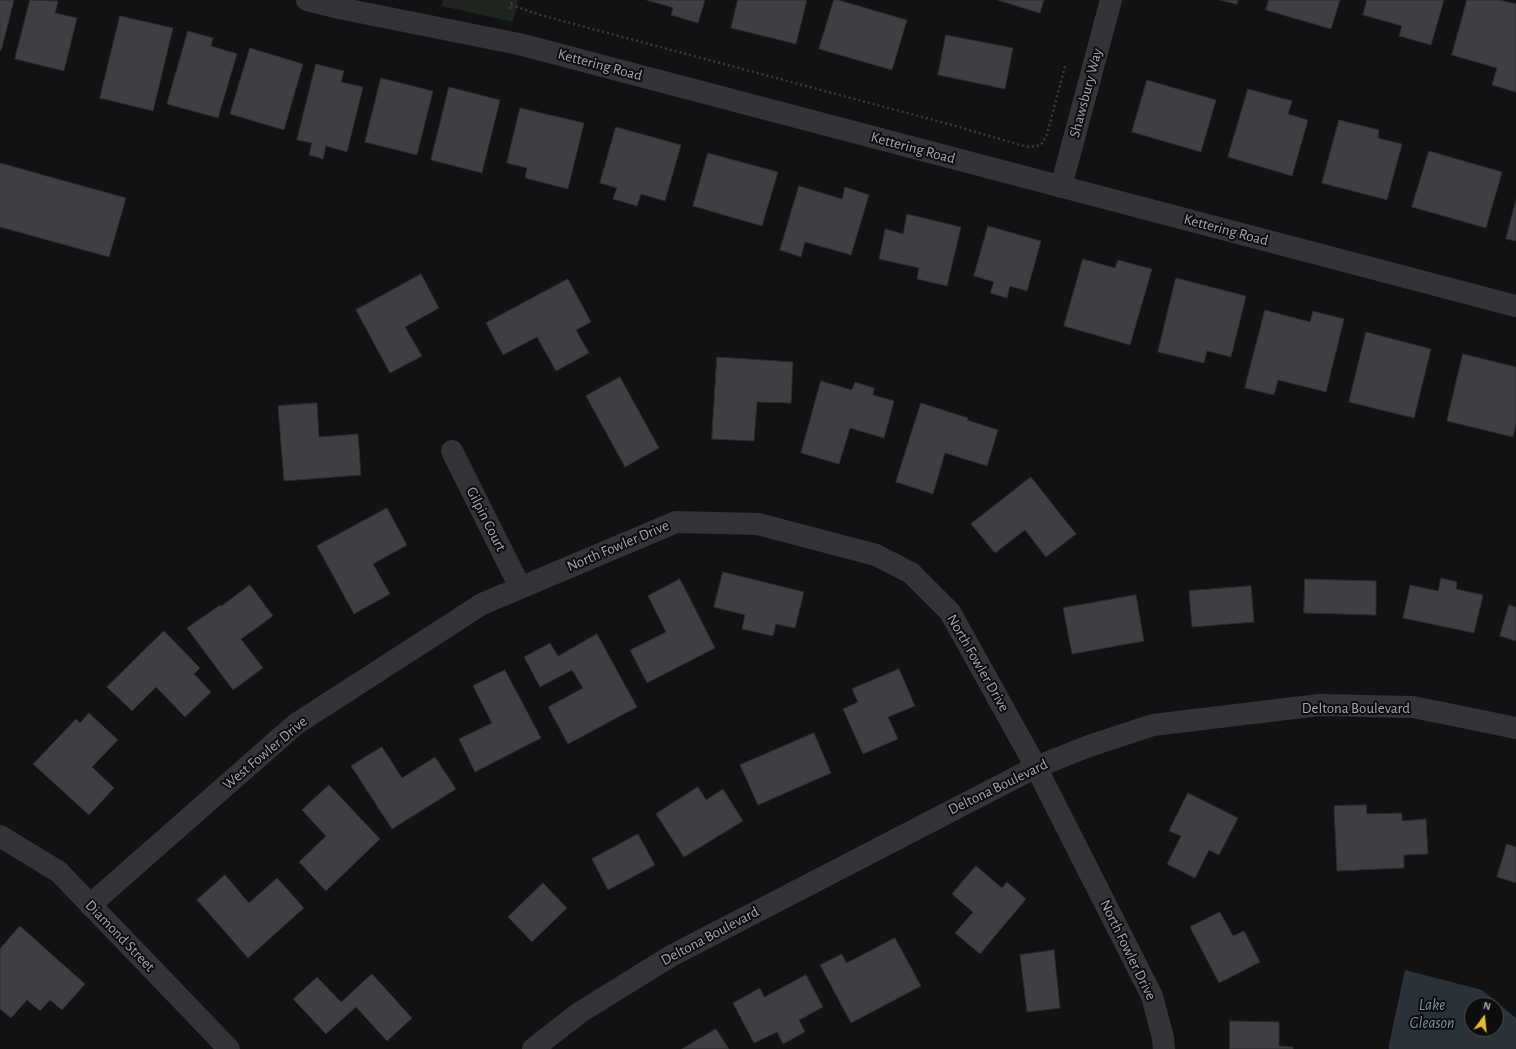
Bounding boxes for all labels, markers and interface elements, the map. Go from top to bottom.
street label: Kettering Road [556,45,644,85]
street label: Shawsbury Way [1065,46,1107,140]
street label: Kettering Road [869,128,957,168]
street label: Kettering Road [1182,210,1270,250]
street label: Gilpin Court [462,484,510,554]
street label: North Fowler Drive [564,516,672,576]
street label: North Fowler Drive [943,611,1013,715]
street label: Deltona Boulevard [1302,699,1410,717]
street label: West Fowler Drive [219,712,311,794]
street label: Deltona Boulevard [945,755,1051,819]
street label: Diamond Street [81,896,159,976]
street label: North Fowler Drive [1096,897,1160,1003]
street label: Deltona Boulevard [658,903,762,969]
water label: Lake Gleason [1409,995,1455,1033]
north arrow [1464,997,1504,1037]
text: N [1482,1000,1492,1012]

